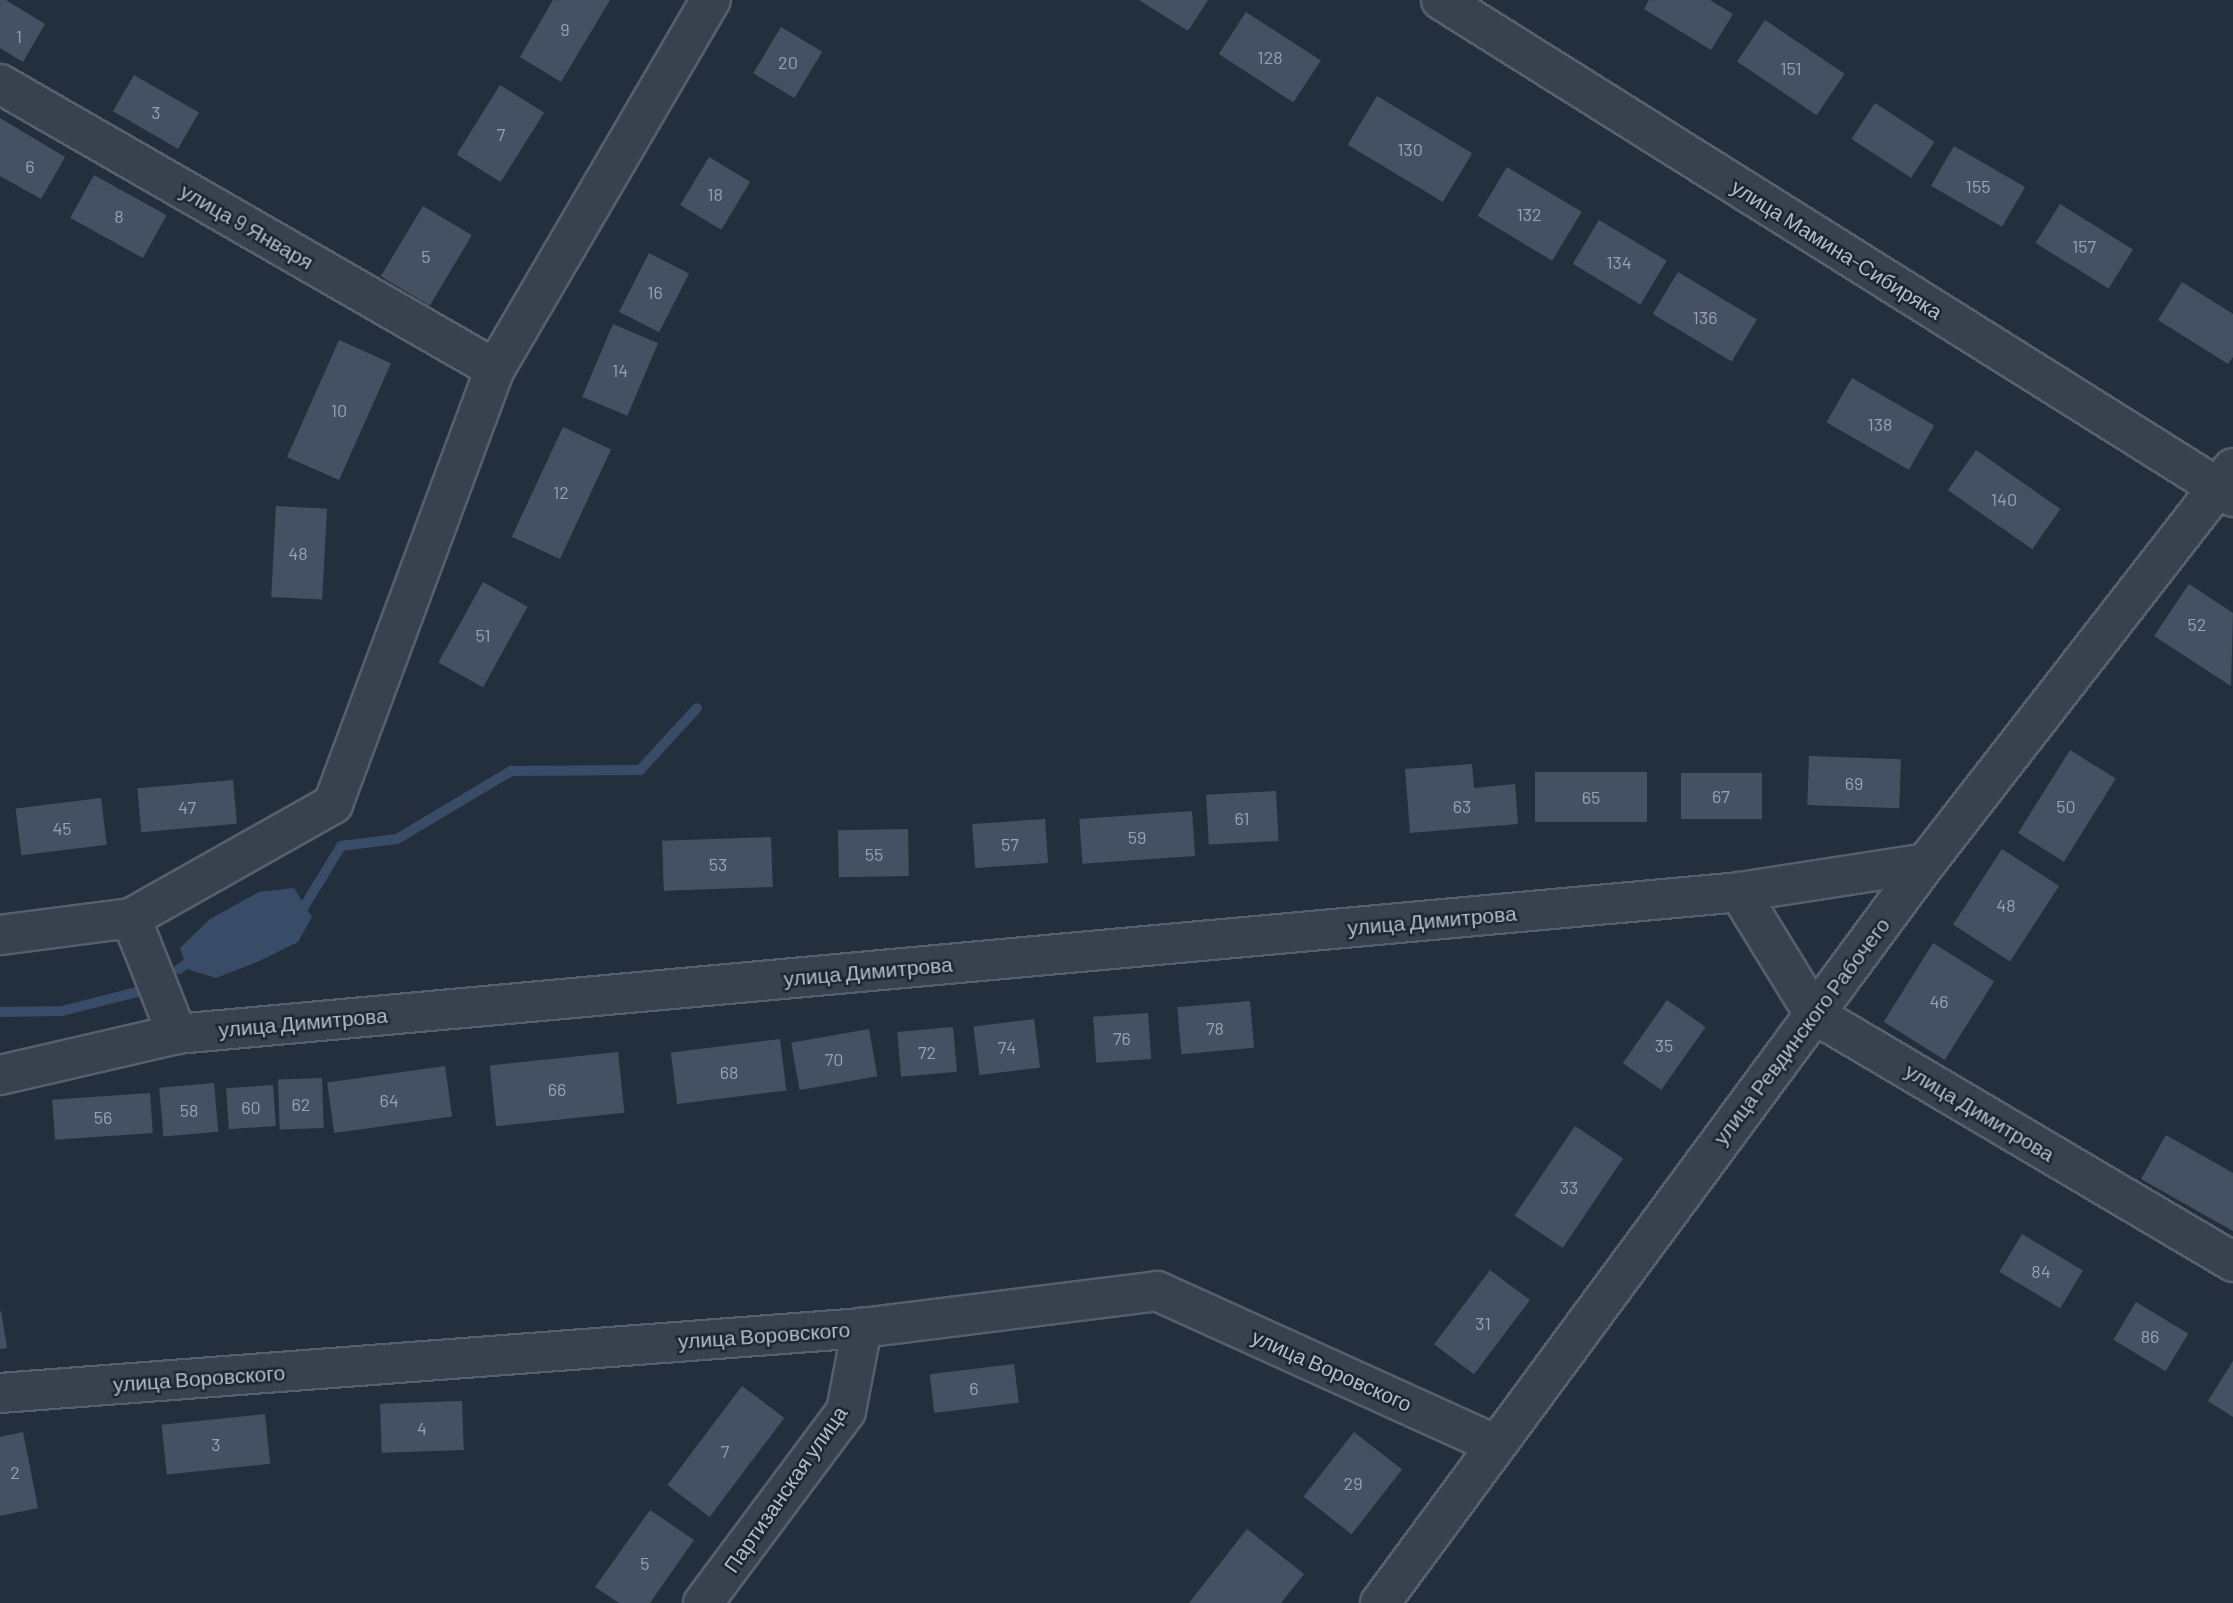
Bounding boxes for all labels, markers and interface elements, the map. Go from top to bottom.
house number: 9 [560,18,570,40]
house number: 1 [16,25,22,47]
house number: 128 [1257,46,1283,68]
house number: 20 [778,51,798,73]
house number: 151 [1780,57,1802,79]
house number: 3 [151,101,161,123]
house number: 7 [497,123,505,145]
house number: 130 [1397,138,1423,160]
house number: 6 [25,155,35,177]
street label: улица Мамина-Сибиряка [1727,174,1947,324]
house number: 155 [1966,175,1990,197]
street label: улица 9 Января [176,178,318,274]
house number: 18 [707,183,723,205]
house number: 132 [1516,203,1542,225]
house number: 8 [114,205,124,227]
house number: 157 [2072,235,2096,257]
house number: 5 [421,245,431,267]
house number: 134 [1606,251,1632,273]
house number: 16 [647,281,663,303]
house number: 136 [1693,306,1717,328]
house number: 14 [612,359,628,381]
house number: 10 [331,399,347,421]
house number: 138 [1868,413,1892,435]
house number: 12 [553,481,569,503]
house number: 140 [1991,488,2017,510]
house number: 48 [288,542,308,564]
house number: 52 [2188,613,2206,635]
house number: 51 [475,624,491,646]
house number: 69 [1845,772,1863,794]
house number: 67 [1712,785,1730,807]
house number: 65 [1582,786,1600,808]
house number: 63 [1453,795,1471,817]
house number: 50 [2056,795,2076,817]
house number: 47 [178,796,196,818]
house number: 61 [1234,807,1250,829]
house number: 45 [52,817,72,839]
house number: 59 [1128,826,1146,848]
house number: 57 [1001,833,1019,855]
house number: 55 [865,843,883,865]
house number: 53 [709,853,727,875]
house number: 48 [1996,894,2016,916]
street label: улица Димитрова [1346,900,1518,940]
street label: улица Ревдинского Рабочего [1707,913,1895,1149]
street label: улица Димитрова [782,951,954,991]
house number: 46 [1929,990,1949,1012]
street label: улица Димитрова [217,1002,389,1042]
house number: 78 [1206,1017,1224,1039]
house number: 76 [1113,1027,1131,1049]
house number: 35 [1655,1034,1673,1056]
house number: 74 [998,1036,1016,1058]
house number: 72 [918,1041,936,1063]
house number: 70 [825,1048,843,1070]
street label: улица Димитрова [1901,1058,2059,1166]
house number: 68 [720,1061,738,1083]
house number: 66 [548,1078,566,1100]
house number: 64 [379,1089,399,1111]
house number: 62 [292,1093,310,1115]
house number: 60 [241,1096,261,1118]
house number: 58 [180,1099,198,1121]
house number: 56 [94,1106,112,1128]
house number: 33 [1560,1176,1578,1198]
house number: 84 [2031,1260,2051,1282]
house number: 31 [1475,1312,1491,1334]
street label: улица Воровского [677,1316,851,1354]
street label: улица Воровского [1248,1323,1416,1417]
house number: 86 [2141,1325,2159,1347]
street label: улица Воровского [112,1359,286,1397]
house number: 6 [969,1377,979,1399]
street label: Партизанская улица [718,1401,852,1577]
house number: 4 [417,1417,427,1439]
house number: 3 [211,1433,221,1455]
house number: 7 [721,1440,729,1462]
house number: 2 [10,1461,20,1483]
house number: 29 [1343,1472,1363,1494]
house number: 5 [640,1552,650,1574]

